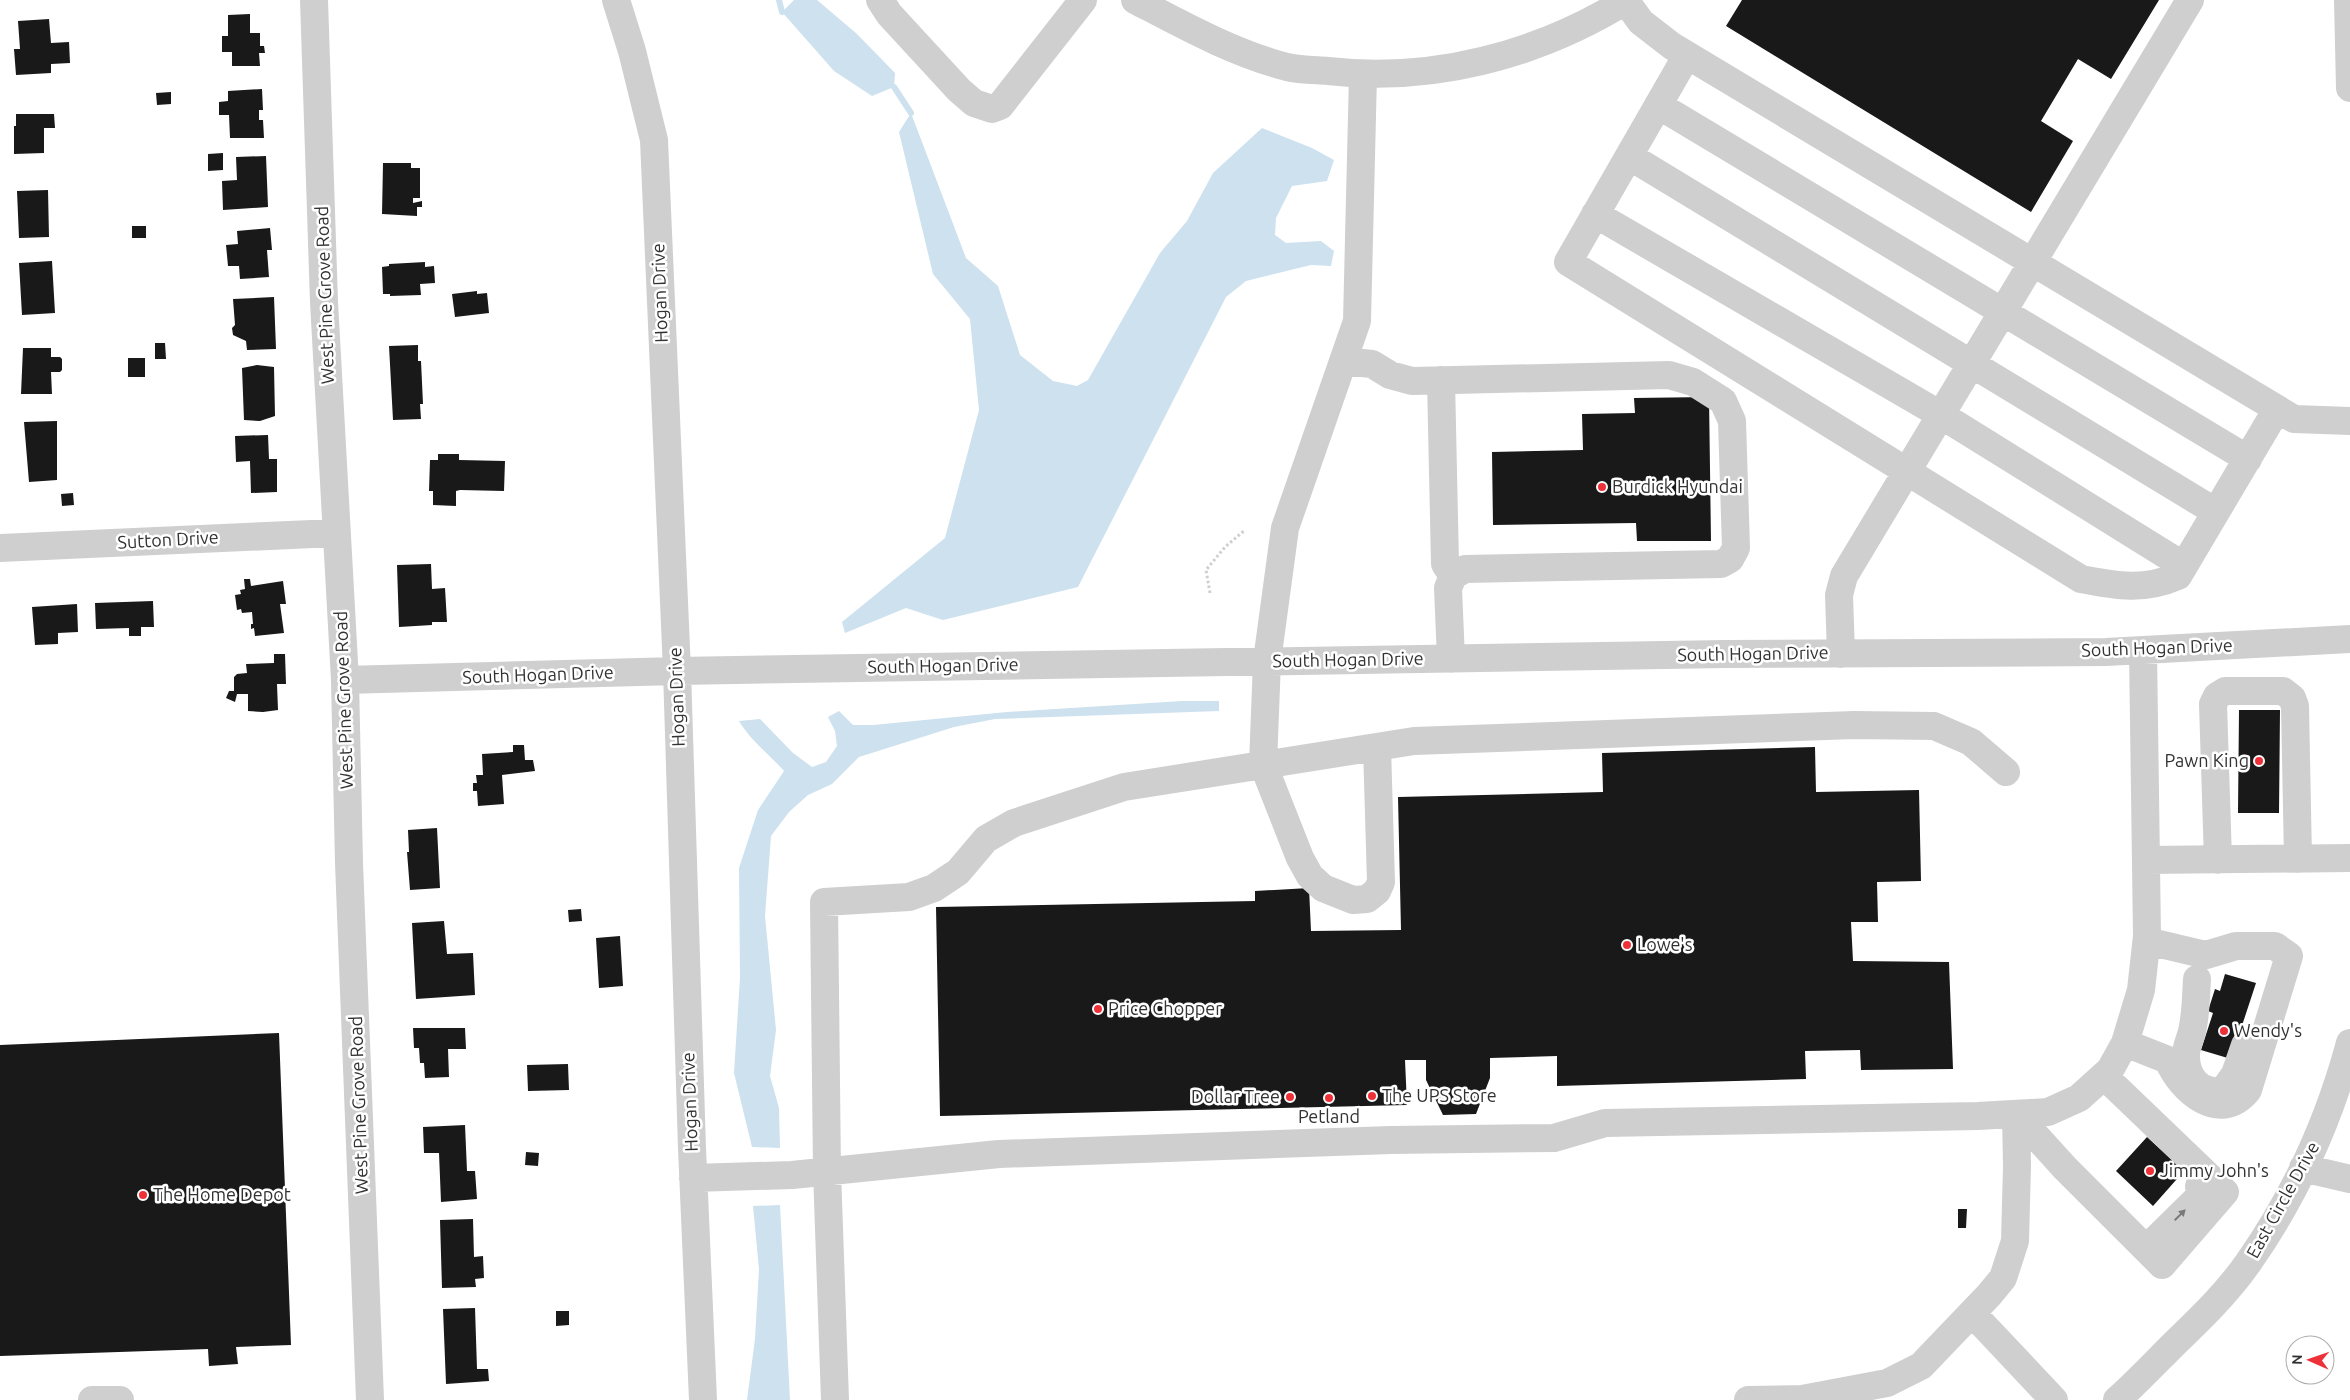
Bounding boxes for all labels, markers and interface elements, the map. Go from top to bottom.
street label: West Pine Grove Road [311,206,337,384]
street label: Hogan Drive [647,243,671,343]
place label: Burdick Hyundai [1612,476,1743,496]
marker: Burdick Hyundai [1596,481,1608,493]
street label: Sutton Drive [117,526,219,552]
street label: West Pine Grove Road [330,611,356,789]
street label: South Hogan Drive [2081,634,2233,660]
street label: South Hogan Drive [1677,642,1829,664]
street label: Hogan Drive [664,647,688,747]
street label: South Hogan Drive [1272,648,1424,670]
street label: South Hogan Drive [867,654,1019,676]
street label: South Hogan Drive [462,661,614,687]
place label: Pawn King [2164,750,2249,770]
marker: Pawn King [2253,755,2265,767]
place label: Lowe's [1637,934,1693,954]
marker: Lowe's [1621,939,1633,951]
place label: Price Chopper [1108,998,1222,1018]
marker: Price Chopper [1092,1003,1104,1015]
street label: West Pine Grove Road [345,1016,371,1194]
place label: Wendy's [2234,1020,2302,1040]
marker: Wendy's [2218,1025,2230,1037]
street label: Hogan Drive [677,1052,701,1152]
place label: The UPS Store [1382,1085,1497,1105]
place label: Dollar Tree [1191,1086,1280,1106]
marker: The UPS Store [1366,1090,1378,1102]
marker: Dollar Tree [1284,1091,1296,1103]
marker: Petland [1323,1092,1335,1104]
place label: Petland [1298,1106,1360,1126]
street label: East Circle Drive [2242,1138,2322,1261]
place label: Jimmy John's [2160,1160,2269,1180]
marker: Jimmy John's [2144,1165,2156,1177]
place label: The Home Depot [153,1184,291,1204]
marker: The Home Depot [137,1189,149,1201]
one-way arrow [2174,1209,2186,1221]
north arrow [2285,1335,2335,1385]
text: N [2289,1354,2305,1365]

